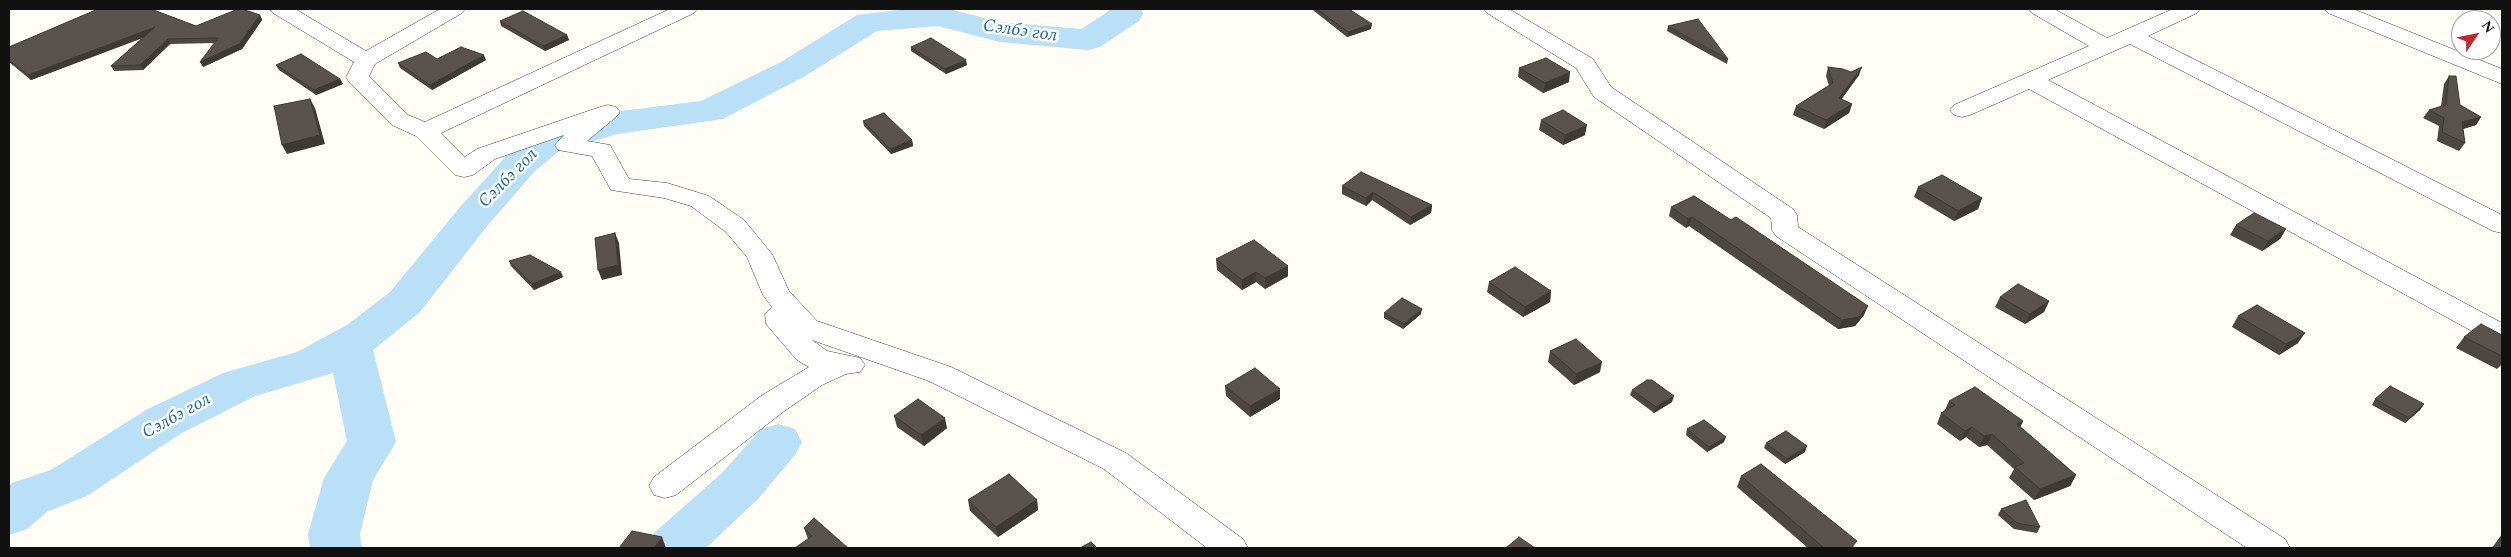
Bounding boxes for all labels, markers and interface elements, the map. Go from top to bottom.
north arrow [2451,10,2501,60]
water label: Сэлбэ гол [981,16,1059,48]
text: N [2476,16,2500,38]
water label: Сэлбэ гол [475,145,543,213]
water label: Сэлбэ гол [139,389,215,445]

